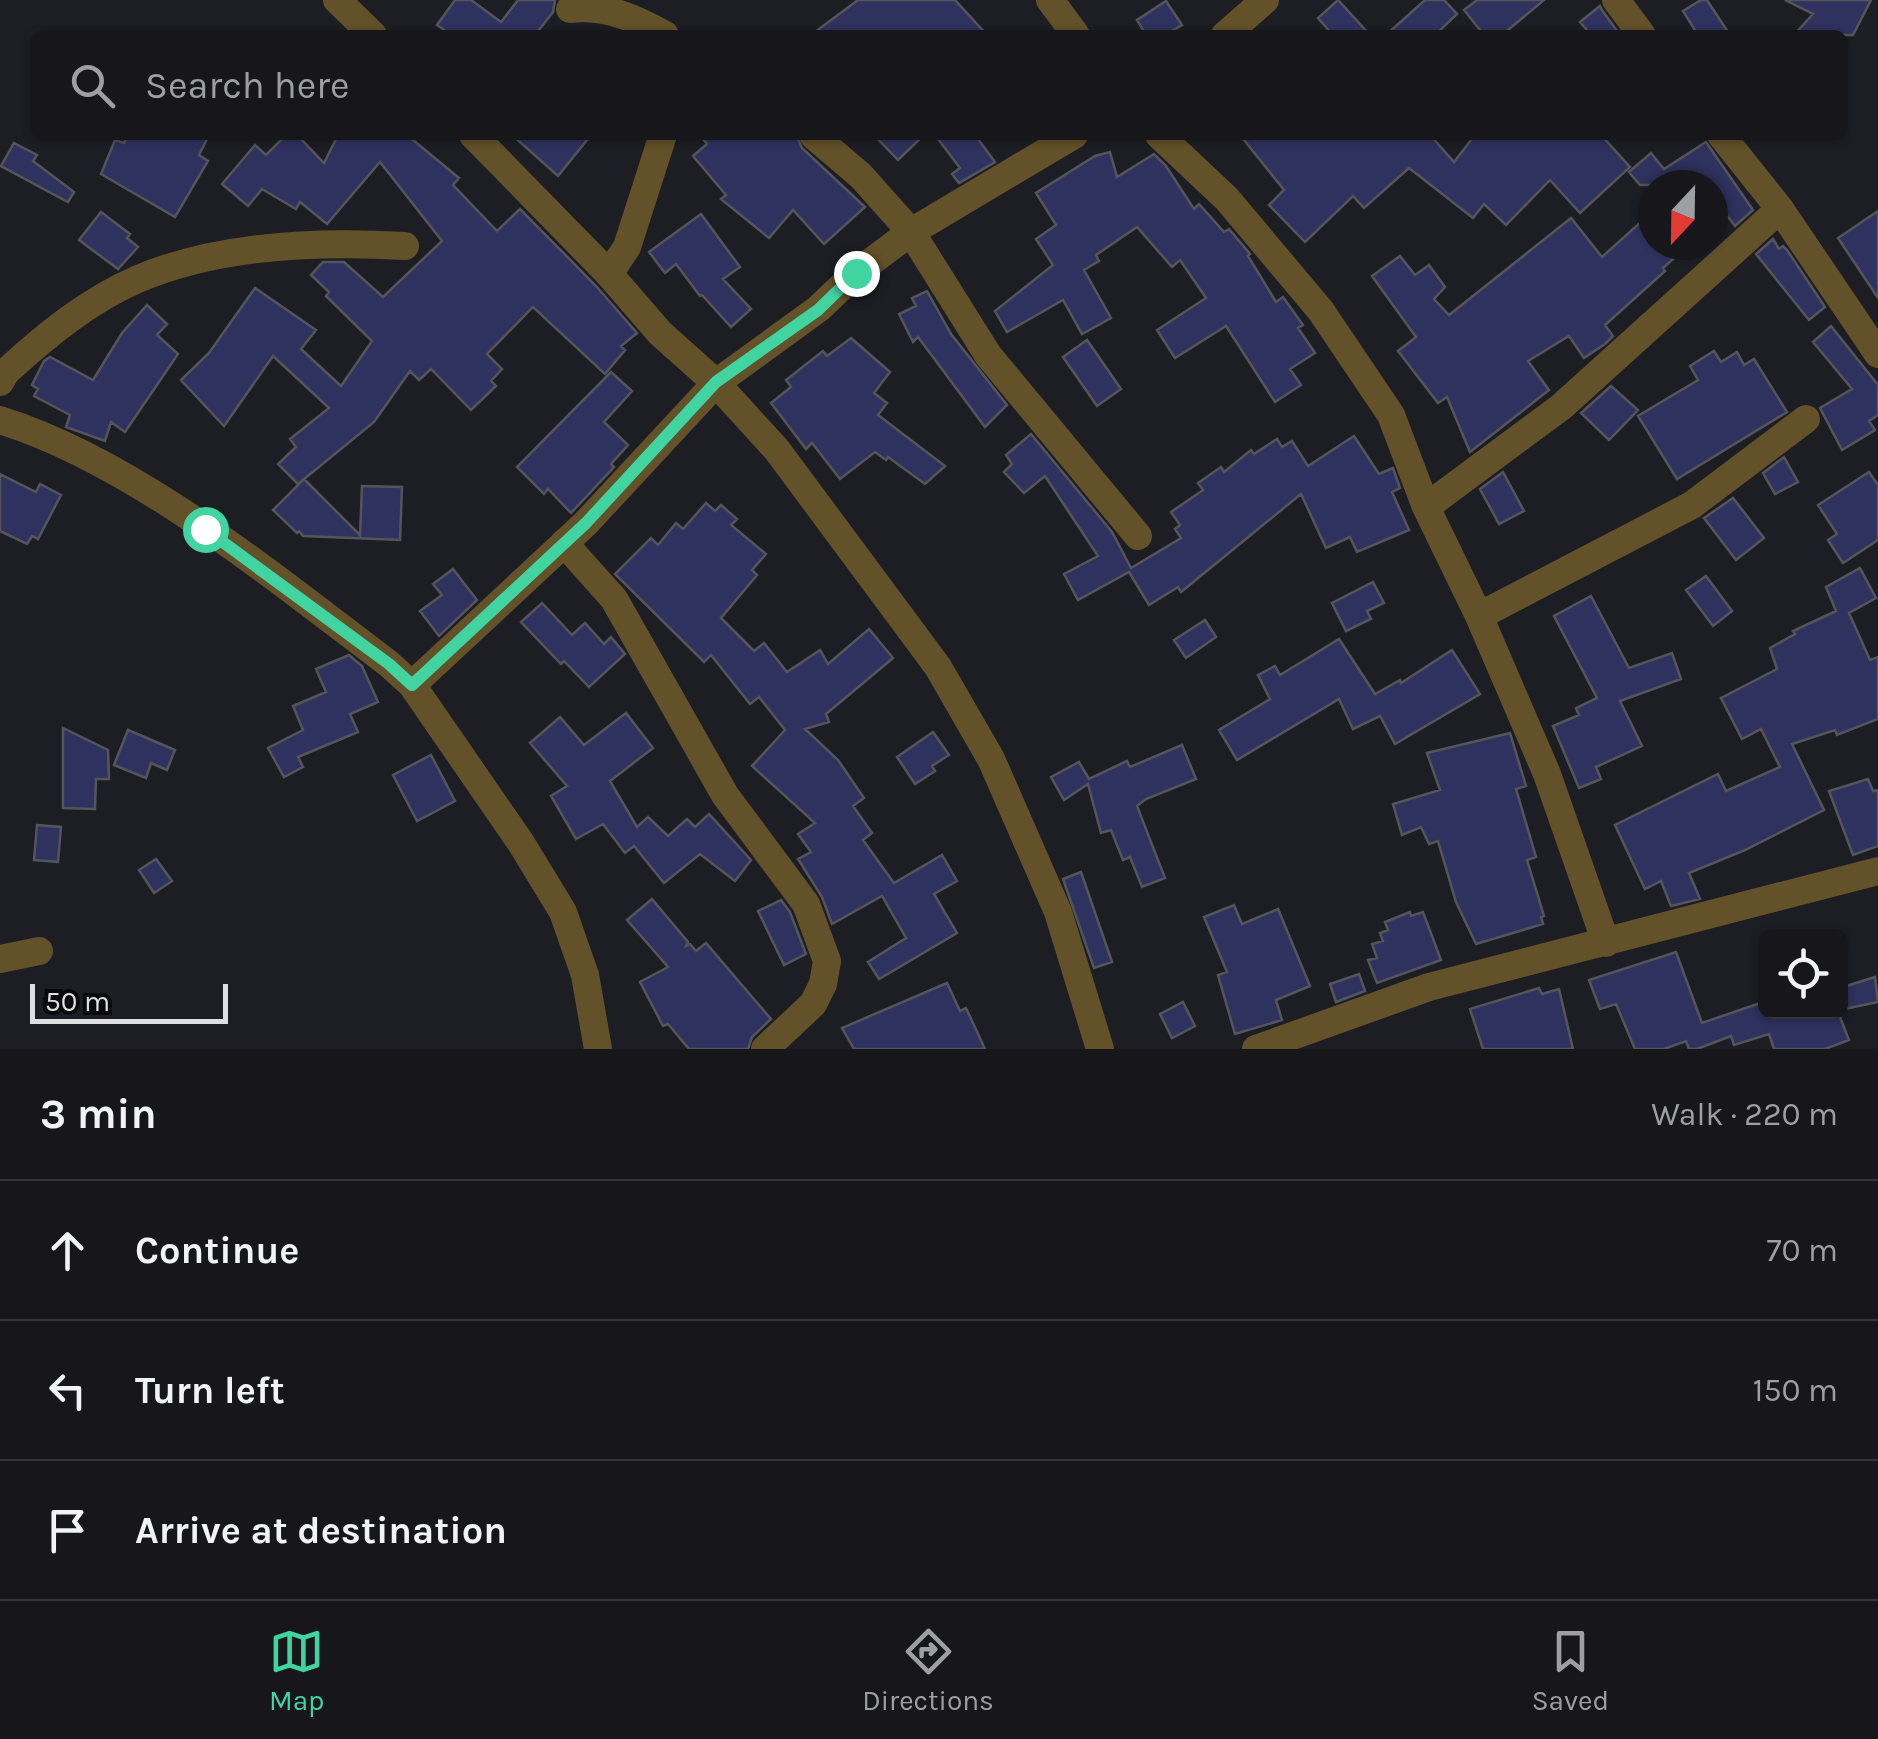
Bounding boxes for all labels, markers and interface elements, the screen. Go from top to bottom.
search box [30,30,1848,140]
icon: search [65,58,120,113]
text: Search here [145,63,349,108]
north arrow [1638,170,1728,260]
route end [834,251,880,297]
route start [183,507,229,553]
map controls [1758,929,1848,1019]
button: locate [1758,929,1848,1019]
scale bar [30,979,228,1024]
text: 50 m [45,985,110,1018]
text: 3 min [40,1089,157,1139]
text: Walk · 220 m [1651,1096,1838,1133]
icon: ahead [40,1223,95,1278]
text: Continue [135,1228,299,1273]
text: 70 m [1766,1232,1838,1269]
icon: left [40,1363,95,1418]
text: Turn left [135,1368,285,1413]
text: 150 m [1753,1372,1838,1409]
icon: arrive [40,1503,95,1558]
text: Arrive at destination [135,1508,507,1553]
tab: Map [269,1624,324,1717]
tab: Directions [862,1624,994,1717]
tab: Saved [1532,1624,1609,1717]

